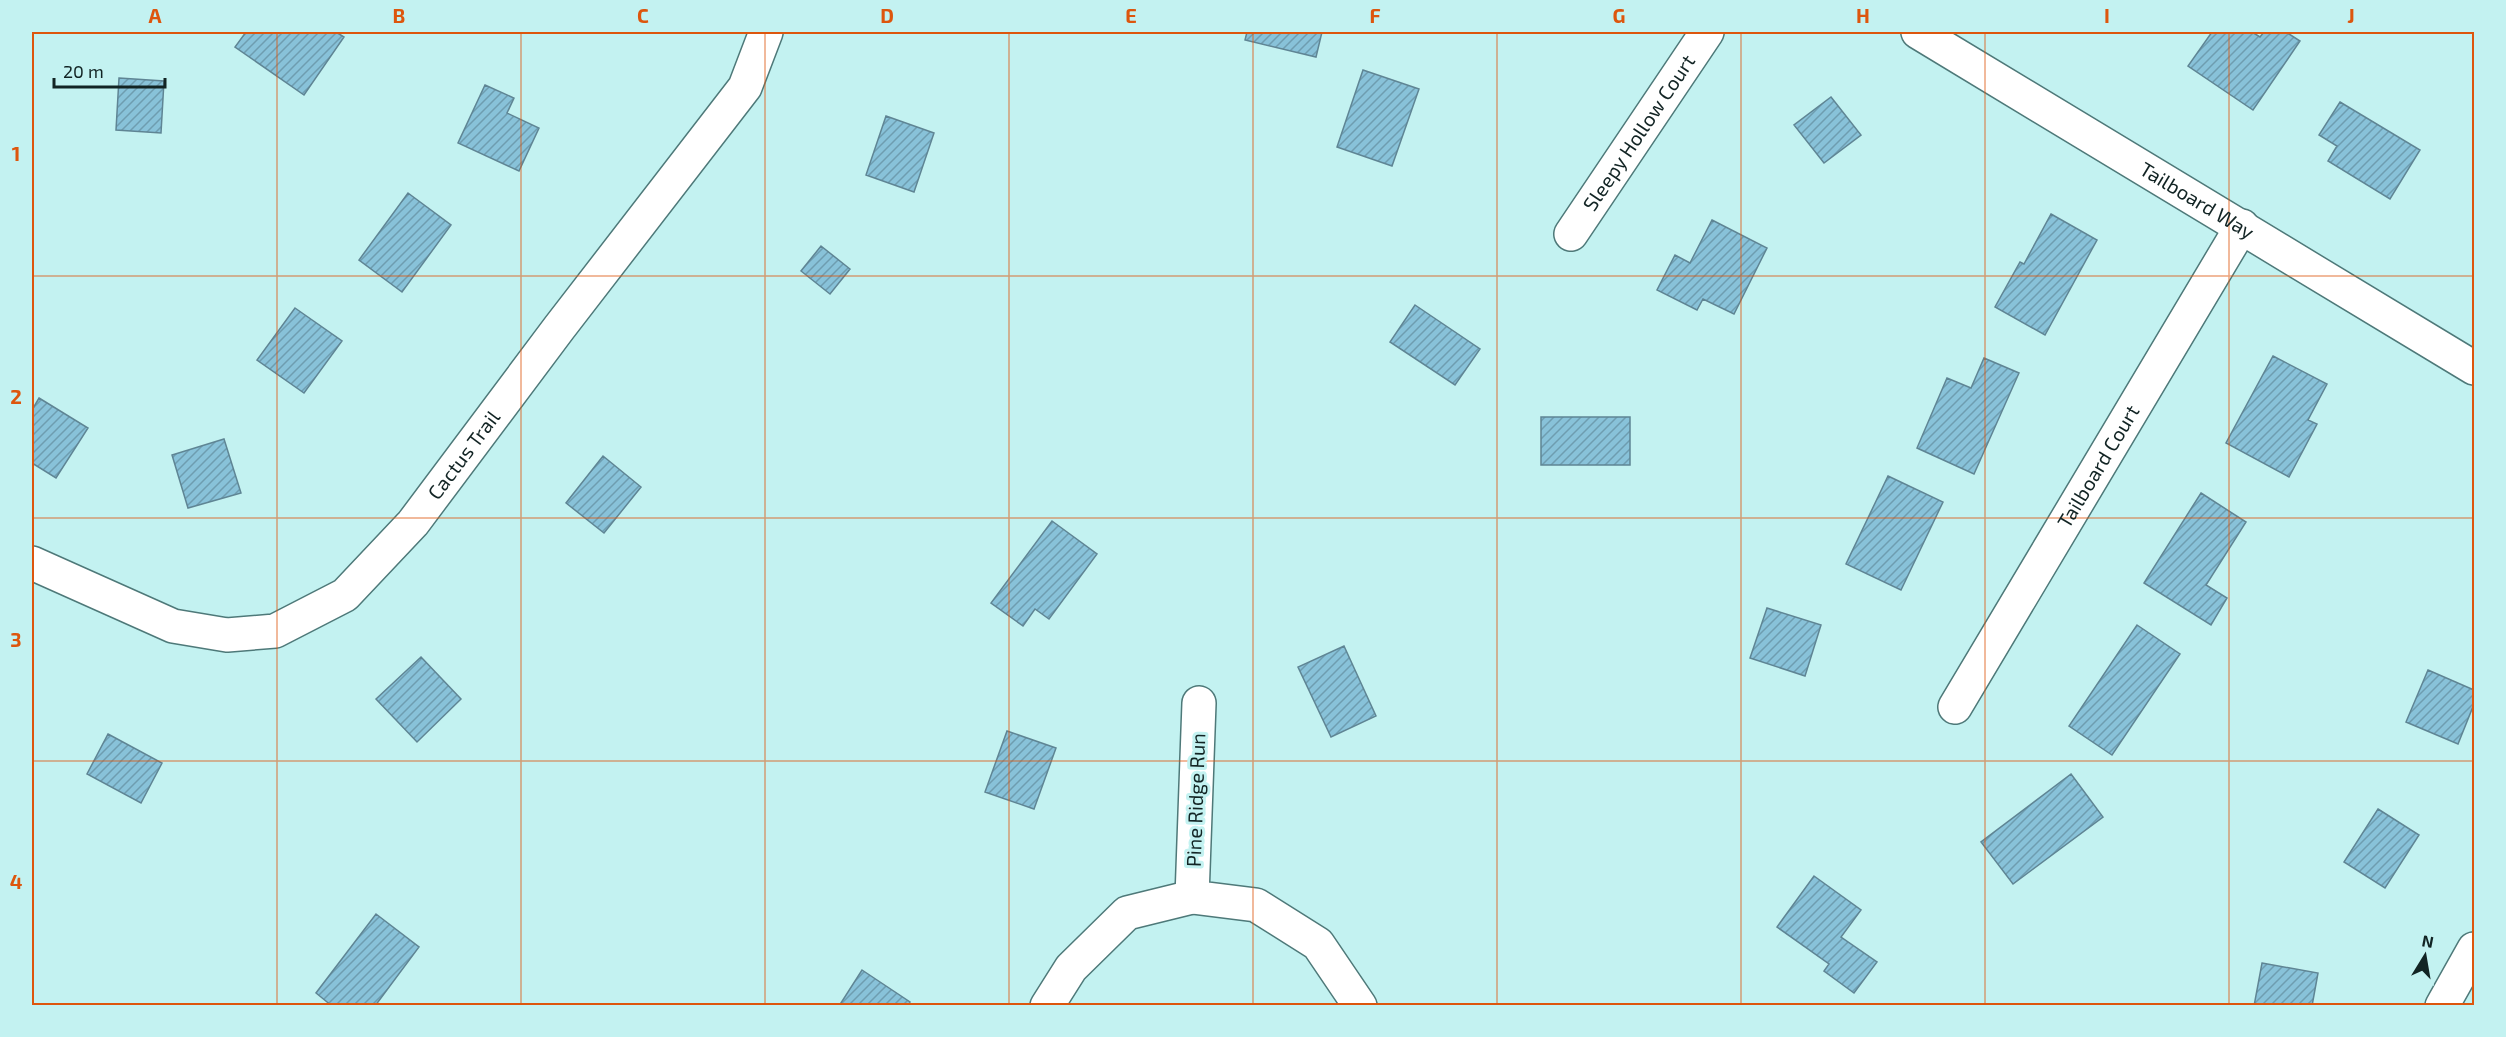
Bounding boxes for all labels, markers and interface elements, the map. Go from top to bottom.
text: A [148,3,162,27]
text: B [393,3,405,27]
text: C [637,3,649,27]
text: D [880,3,894,27]
text: E [1125,3,1137,27]
text: F [1369,3,1381,27]
text: G [1613,3,1625,27]
text: H [1856,3,1870,27]
text: I [2104,3,2110,27]
text: J [2347,3,2355,27]
street label: Sleepy Hollow Court [1577,49,1700,215]
scale bar [54,51,165,89]
text: 20 m [63,60,104,82]
text: 1 [12,141,20,165]
street label: Tailboard Way [2136,156,2259,244]
text: 2 [10,384,22,408]
street label: Tailboard Court [2052,400,2144,532]
street label: Cactus Trail [422,405,504,504]
text: 3 [10,627,22,651]
street label: Pine Ridge Run [1181,733,1209,867]
text: 4 [10,869,23,893]
north arrow [2395,926,2455,986]
text: N [2420,930,2435,951]

